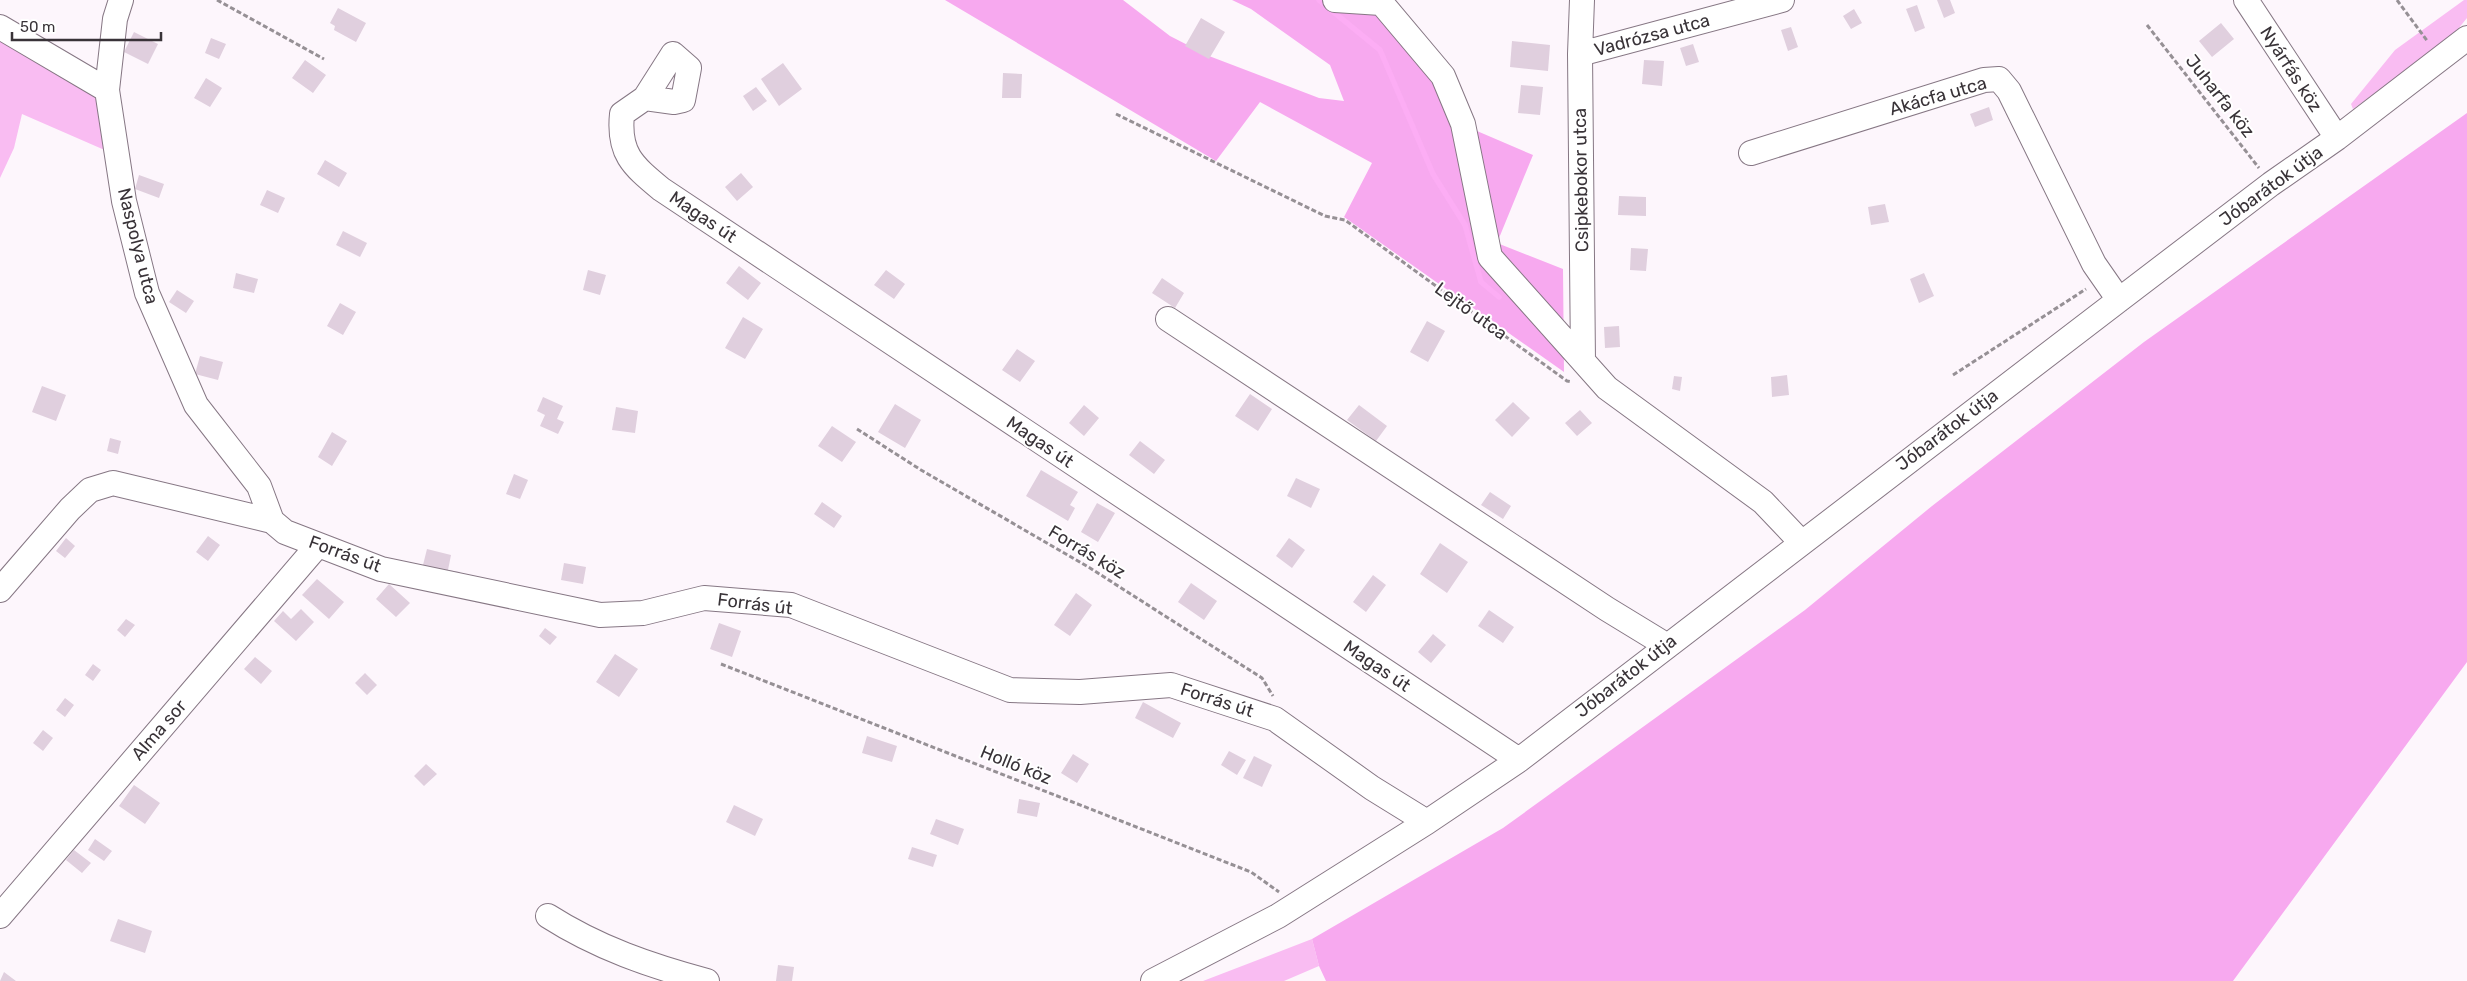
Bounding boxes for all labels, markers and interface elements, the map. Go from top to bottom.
street label: Vadrózsa utca [1592,9,1712,61]
scale bar [12,10,161,42]
text: 50 m [20,18,55,36]
street label: Nyárfás köz [2255,22,2327,116]
street label: Juharfa köz [2181,50,2259,142]
street label: Akácfa utca [1887,72,1989,120]
street label: Csipkebokor utca [1569,108,1593,252]
street label: Jóbarátok útja [2215,141,2327,231]
street label: Naspolya utca [113,186,163,306]
street label: Magas út [665,187,741,247]
street label: Lejtő utca [1431,277,1511,345]
street label: Jóbarátok útja [1892,384,2002,476]
street label: Magas út [1002,412,1078,472]
street label: Forrás köz [1044,520,1130,584]
street label: Forrás út [306,531,384,577]
street label: Forrás út [716,588,794,620]
street label: Jóbarátok útja [1571,630,1681,722]
street label: Magas út [1339,636,1415,696]
street label: Forrás út [1178,678,1256,722]
street label: Alma sor [127,695,191,765]
street label: Holló köz [977,741,1055,789]

